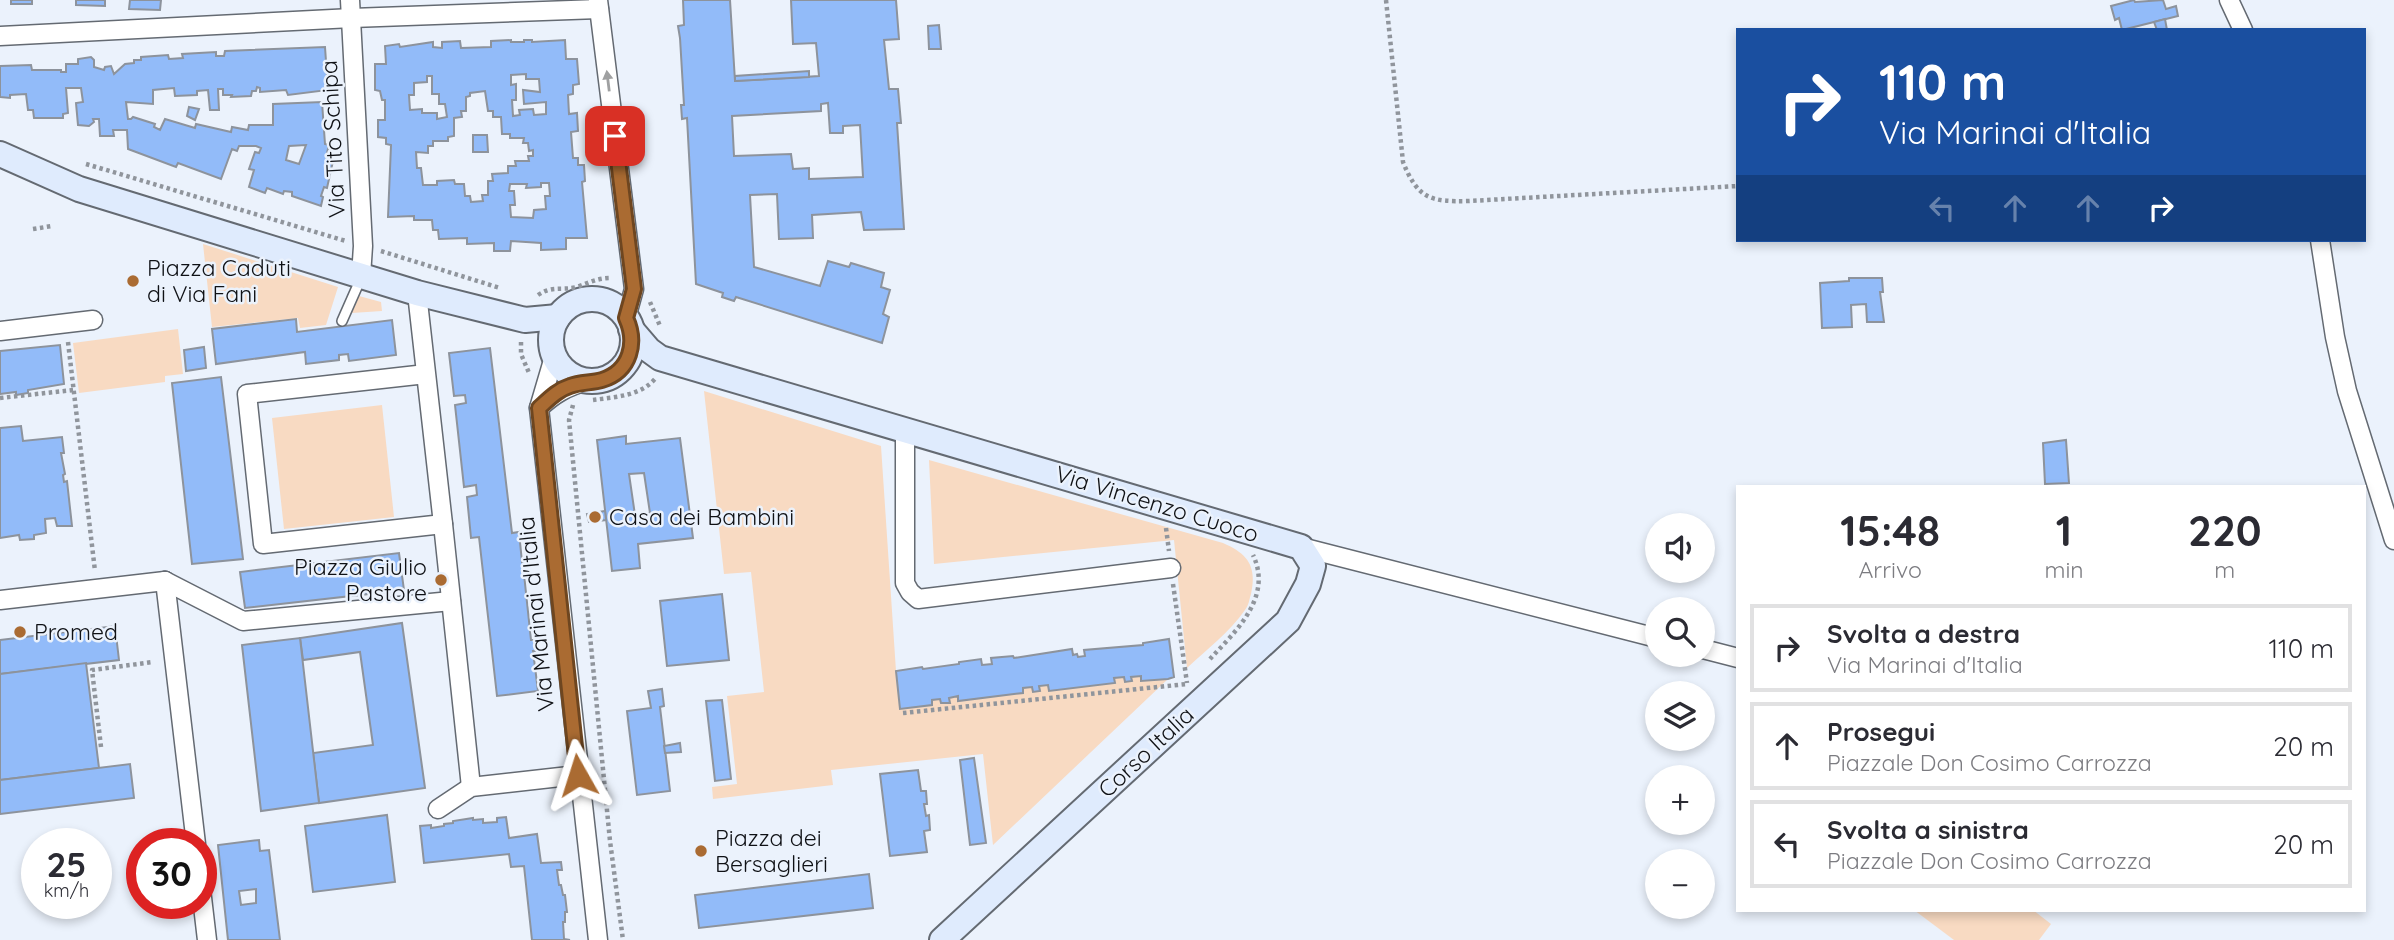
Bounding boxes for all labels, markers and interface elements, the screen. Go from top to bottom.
text: 110 m [1879,51,2006,112]
icon: right [1764,56,1855,147]
street label: Via Tito Schipa [314,59,351,219]
one-way arrow [602,70,613,92]
pin [585,106,645,166]
text: Via Marinai d'Italia [1879,112,2151,152]
icon: arrive [596,117,634,155]
icon: left [1923,189,1961,227]
icon: ahead [1996,189,2034,227]
icon: ahead [2069,189,2107,227]
icon: right [2142,189,2180,227]
place label: Piazza Caduti di Via Fani [147,253,291,308]
marker: Piazza Caduti di Via Fani [125,273,141,289]
street label: Via Vincenzo Cuoco [1052,459,1262,548]
place label: Casa dei Bambini [609,502,794,531]
text: 15:48 [1840,504,1940,557]
text: 1 [2056,504,2072,557]
text: 220 [2188,504,2262,557]
marker: Casa dei Bambini [587,509,603,525]
map controls [1645,513,1715,919]
button: sound [1645,513,1715,583]
street label: Via Marinai d'Italia [511,515,560,713]
place label: Piazza Giulio Pastore [294,552,427,607]
text: Arrivo [1858,555,1922,584]
text: min [2044,555,2084,584]
text: m [2214,555,2235,584]
marker: Piazza Giulio Pastore [433,572,449,588]
button: search [1645,597,1715,667]
place label: Promed [34,617,118,646]
text: Svolta a destra [1827,617,2020,650]
marker: Promed [12,624,28,640]
icon: right [1768,629,1806,667]
text: 110 m [2268,632,2334,665]
text: Via Marinai d'Italia [1827,650,2023,679]
button: layers [1645,681,1715,751]
street label: Corso Italia [1092,700,1200,803]
text: Prosegui [1827,715,1935,748]
icon: ahead [1768,727,1806,765]
text: 20 m [2273,730,2334,763]
position arrow [541,738,615,812]
text: Piazzale Don Cosimo Carrozza [1827,748,2152,777]
button: + [1645,765,1715,835]
text: Svolta a sinistra [1827,813,2029,846]
place label: Piazza dei Bersaglieri [715,823,828,878]
icon: left [1768,825,1806,863]
speed limit sign: 30 [126,828,217,919]
text: 20 m [2273,828,2334,861]
text: 25 [46,842,87,886]
marker: Piazza dei Bersaglieri [693,843,709,859]
text: Piazzale Don Cosimo Carrozza [1827,846,2152,875]
button: − [1645,849,1715,919]
text: km/h [44,879,89,902]

